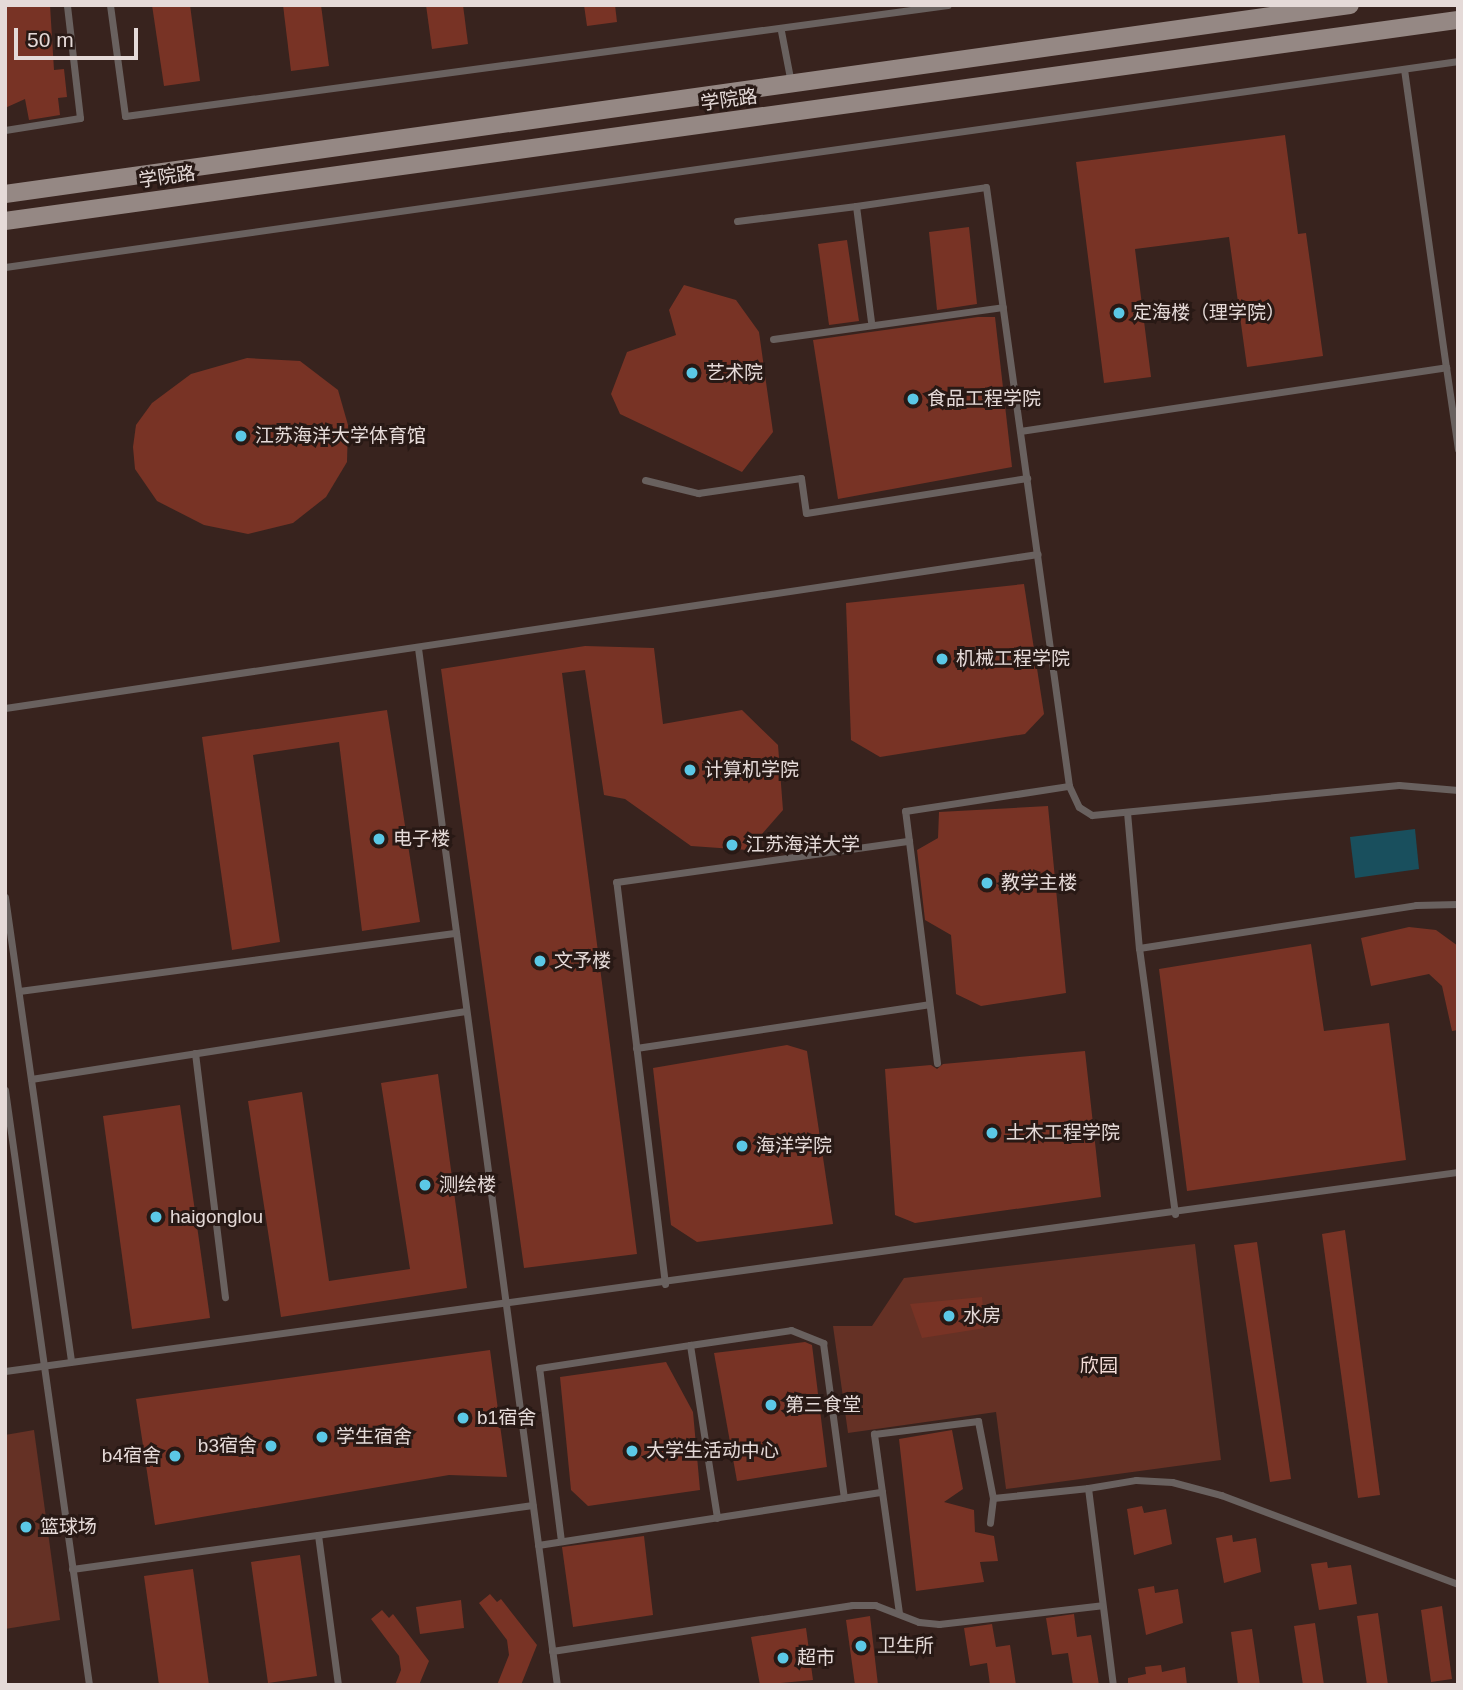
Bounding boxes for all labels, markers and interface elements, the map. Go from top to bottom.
scale bar [18,14,142,58]
text: 50 m [27,28,74,51]
street label: 学院路 [699,85,759,115]
street label: 学院路 [137,162,197,192]
place label: 定海楼（理学院） [1133,302,1285,324]
marker: 定海楼（理学院） [1111,305,1127,321]
place label: 艺术院 [706,362,763,384]
marker: 艺术院 [684,365,700,381]
place label: 食品工程学院 [927,388,1041,410]
marker: 食品工程学院 [905,391,921,407]
place label: 江苏海洋大学体育馆 [255,425,426,447]
marker: 江苏海洋大学体育馆 [233,428,249,444]
place label: 机械工程学院 [956,648,1070,670]
marker: 机械工程学院 [934,651,950,667]
place label: 计算机学院 [704,759,799,781]
marker: 计算机学院 [682,762,698,778]
place label: 电子楼 [393,828,450,850]
marker: 电子楼 [371,831,387,847]
place label: 江苏海洋大学 [746,834,860,856]
marker: 江苏海洋大学 [724,837,740,853]
place label: 教学主楼 [1001,872,1077,894]
marker: 教学主楼 [979,875,995,891]
place label: 文予楼 [554,950,611,972]
marker: 文予楼 [532,953,548,969]
place label: 土木工程学院 [1006,1122,1120,1144]
marker: 土木工程学院 [984,1125,1000,1141]
place label: 海洋学院 [756,1135,832,1157]
marker: 海洋学院 [734,1138,750,1154]
place label: 测绘楼 [439,1174,496,1196]
marker: 测绘楼 [417,1177,433,1193]
place label: haigonglou [170,1206,263,1228]
marker: haigonglou [148,1209,164,1225]
place label: 水房 [963,1305,1001,1327]
marker: 水房 [941,1308,957,1324]
park label: 欣园 [1080,1355,1118,1377]
place label: 第三食堂 [785,1394,861,1416]
marker: 第三食堂 [763,1397,779,1413]
place label: b1宿舍 [477,1407,536,1429]
marker: b1宿舍 [455,1410,471,1426]
place label: 学生宿舍 [336,1426,412,1448]
marker: 学生宿舍 [314,1429,330,1445]
place label: b3宿舍 [198,1435,257,1457]
marker: b3宿舍 [263,1438,279,1454]
place label: 大学生活动中心 [646,1440,779,1462]
marker: 大学生活动中心 [624,1443,640,1459]
place label: b4宿舍 [102,1445,161,1467]
marker: b4宿舍 [167,1448,183,1464]
place label: 篮球场 [40,1516,97,1538]
marker: 篮球场 [18,1519,34,1535]
place label: 卫生所 [877,1635,934,1657]
marker: 卫生所 [851,1636,871,1656]
place label: 超市 [797,1647,835,1669]
marker: 超市 [775,1650,791,1666]

